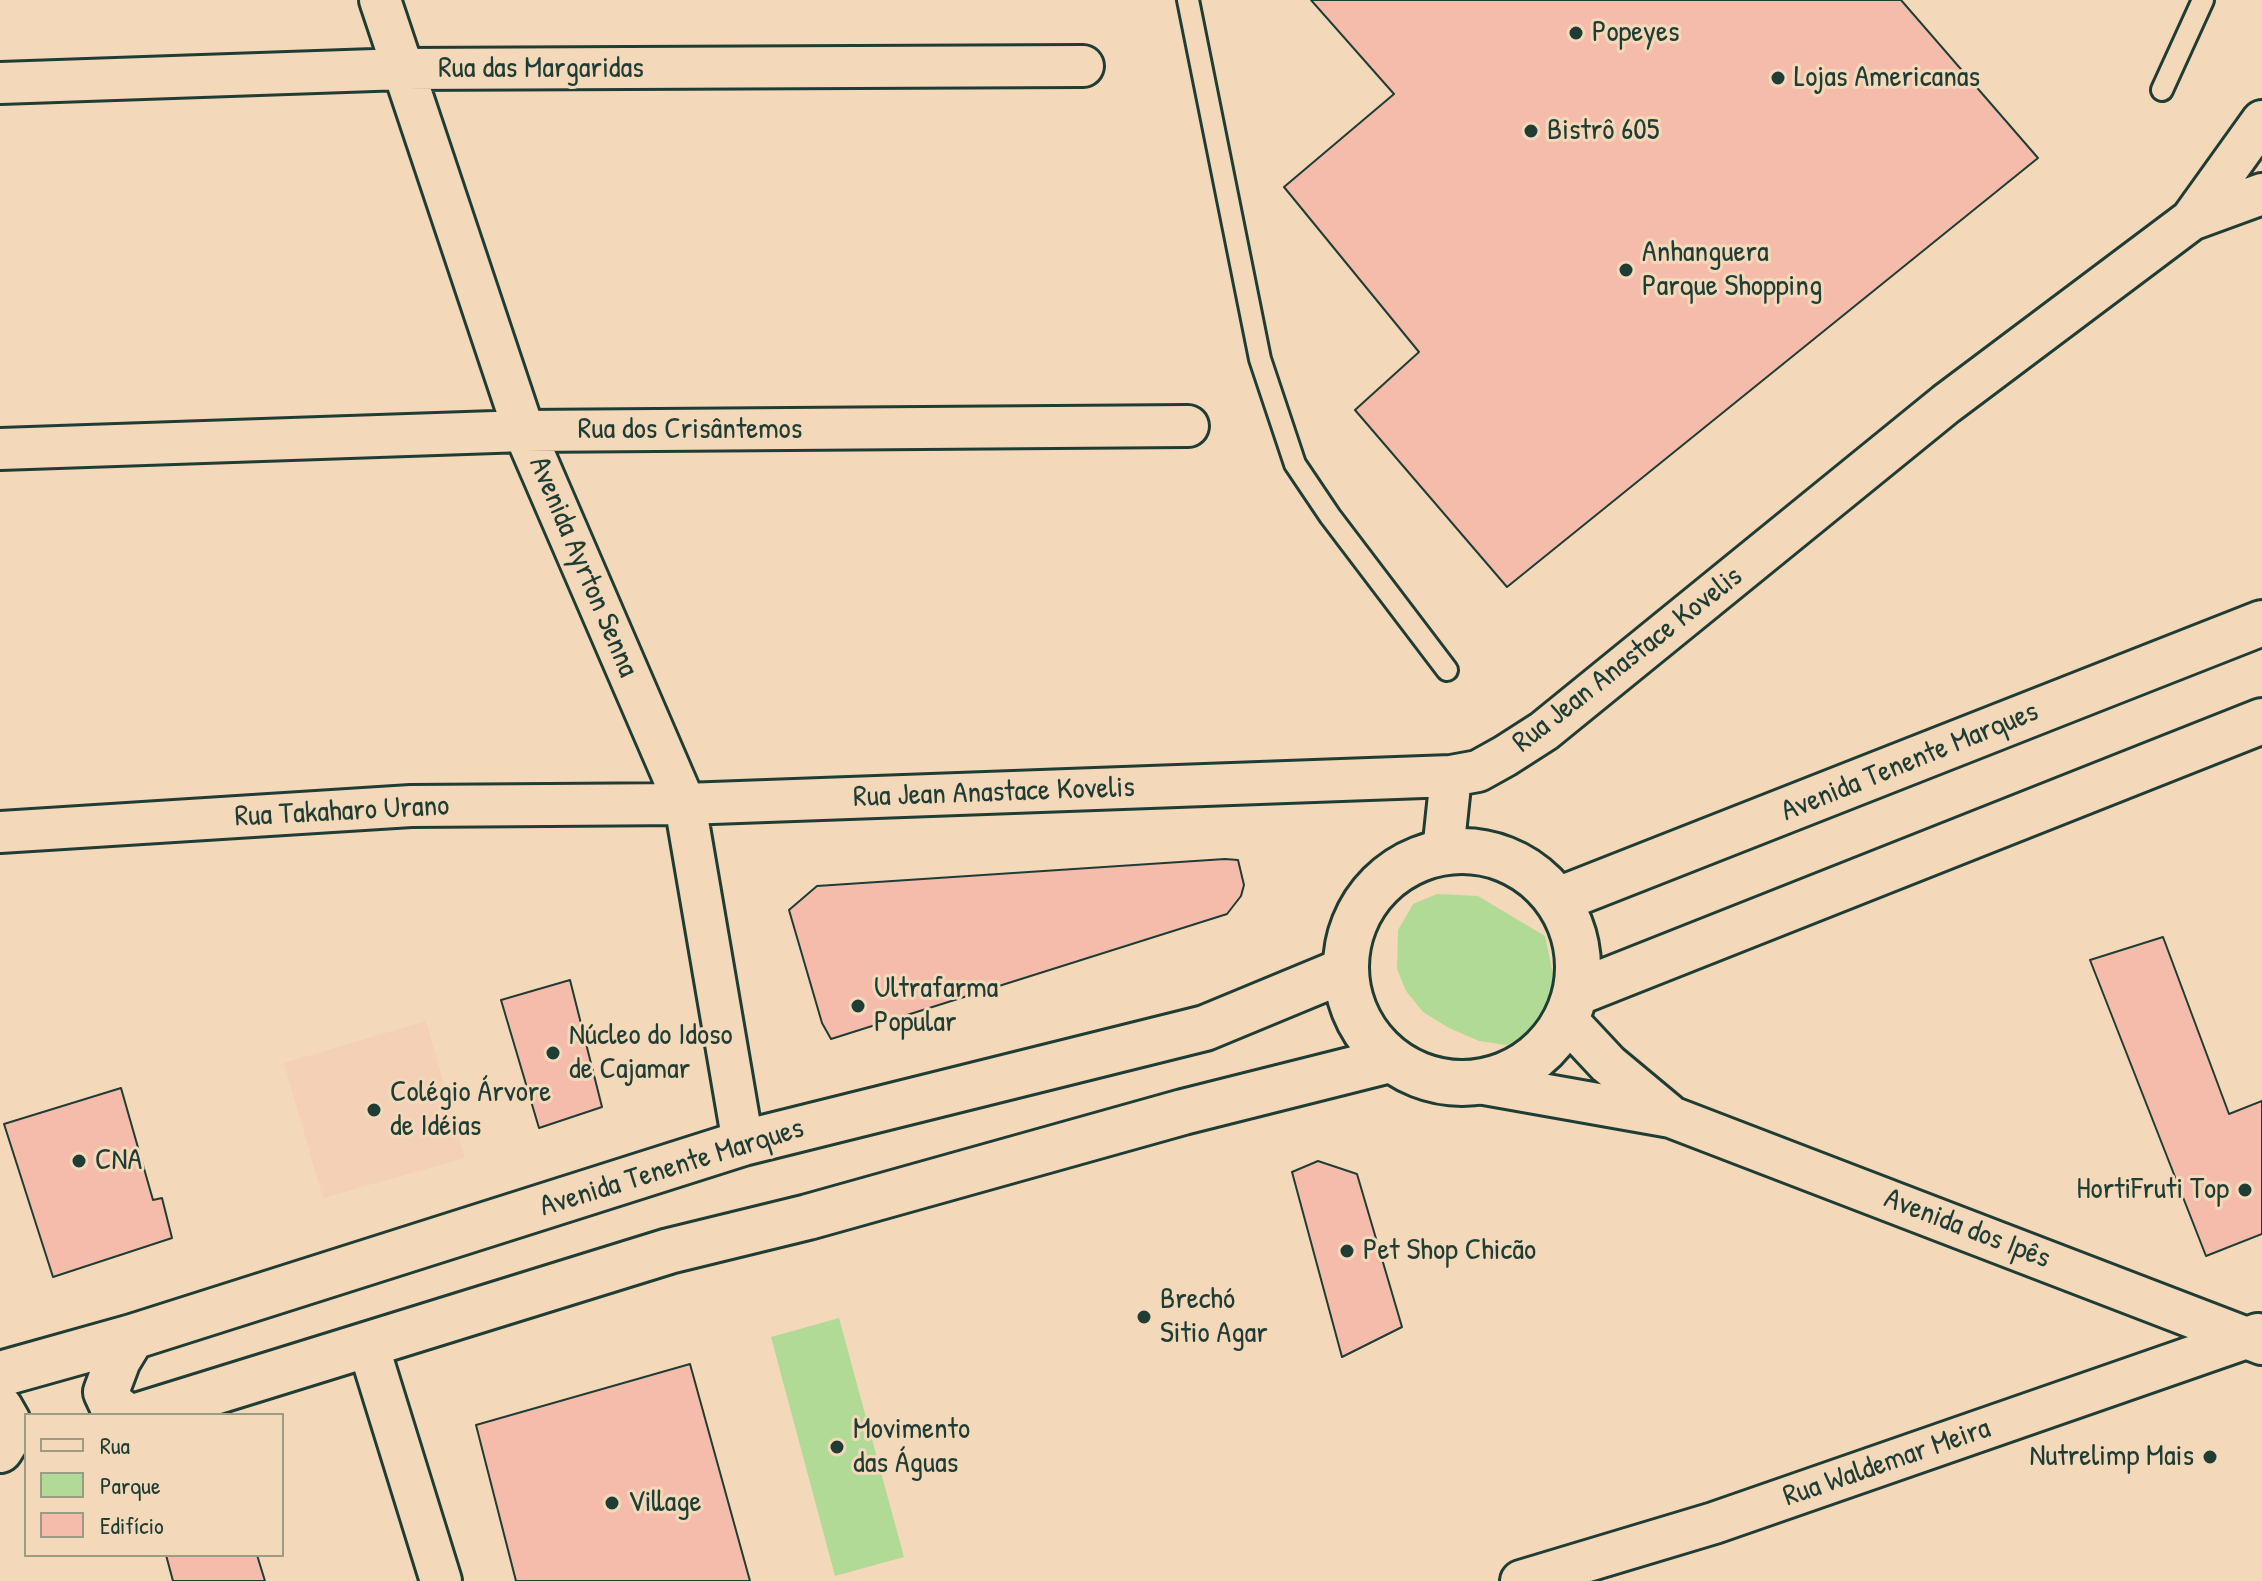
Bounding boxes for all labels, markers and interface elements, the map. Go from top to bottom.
place label: Popeyes [1592,15,1679,51]
marker: Popeyes [1567,24,1585,42]
street label: Rua das Margaridas [438,51,644,87]
place label: Lojas Americanas [1794,60,1980,96]
marker: Lojas Americanas [1769,69,1787,87]
place label: Bistrô 605 [1547,113,1659,149]
marker: Bistrô 605 [1522,122,1540,140]
place label: Anhanguera Parque Shopping [1642,235,1822,306]
marker: Anhanguera Parque Shopping [1617,261,1635,279]
street label: Rua dos Crisântemos [578,412,802,448]
street label: Avenida Ayrton Senna [520,452,646,682]
street label: Rua Jean Anastace Kovelis [1506,559,1750,761]
street label: Avenida Tenente Marques [1776,694,2044,830]
street label: Rua Jean Anastace Kovelis [853,770,1135,816]
street label: Rua Takaharo Urano [234,788,450,836]
place label: Ultrafarma Popular [874,971,998,1042]
marker: Ultrafarma Popular [849,997,867,1015]
place label: Núcleo do Idoso de Cajamar [569,1018,733,1088]
marker: Núcleo do Idoso de Cajamar [544,1044,562,1062]
place label: Colégio Árvore de Idéias [390,1075,551,1146]
marker: Colégio Árvore de Idéias [365,1101,383,1119]
street label: Avenida Tenente Marques [536,1111,808,1225]
place label: CNA [95,1143,142,1179]
marker: CNA [70,1152,88,1170]
place label: HortiFruti Top [2077,1172,2229,1208]
street label: Avenida dos Ipês [1879,1181,2055,1277]
marker: HortiFruti Top [2236,1181,2254,1199]
place label: Pet Shop Chicão [1363,1233,1536,1269]
marker: Pet Shop Chicão [1338,1242,1356,1260]
place label: Brechó Sitio Agar [1160,1282,1268,1352]
marker: Brechó Sitio Agar [1135,1308,1153,1326]
street label: Rua Waldemar Meira [1779,1411,1995,1515]
place label: Movimento das Águas [853,1412,970,1482]
legend [24,1413,284,1557]
text: Rua [100,1429,130,1461]
marker: Movimento das Águas [828,1438,846,1456]
place label: Nutrelimp Mais [2030,1439,2194,1475]
marker: Nutrelimp Mais [2201,1448,2219,1466]
text: Parque [100,1469,160,1501]
place label: Village [628,1485,702,1521]
marker: Village [603,1494,621,1512]
text: Edifício [100,1509,164,1541]

